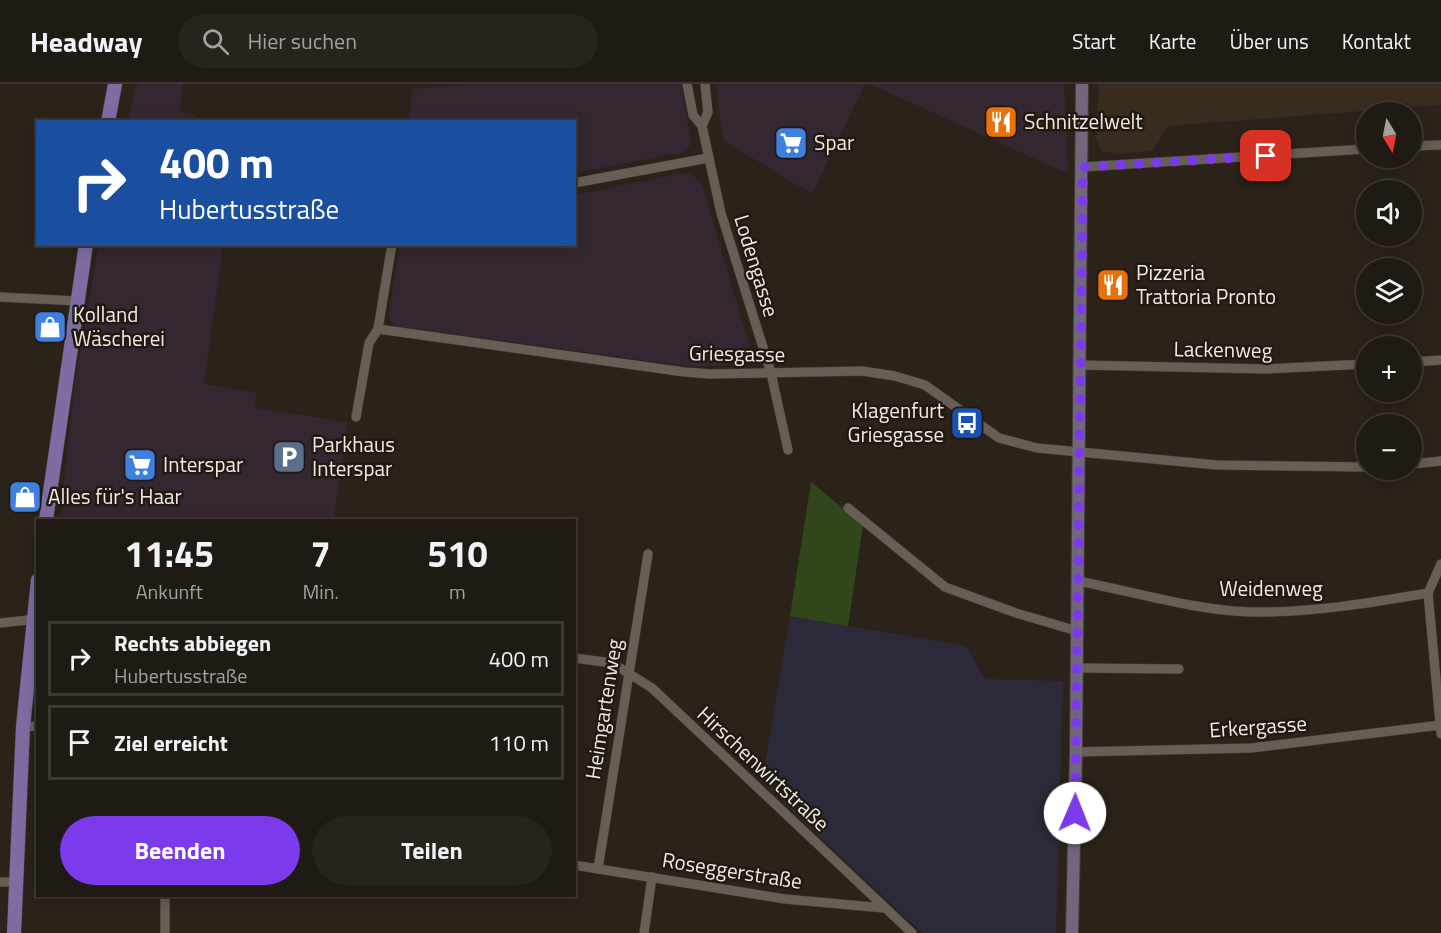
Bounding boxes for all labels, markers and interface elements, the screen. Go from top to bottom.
search box [178,14,598,68]
text: Headway [30,20,142,63]
text: Hier suchen [247,24,357,58]
icon: search [199,25,232,58]
text: Start [1072,25,1116,57]
text: Karte [1149,25,1196,57]
text: Über uns [1229,25,1309,57]
text: Kontakt [1342,25,1411,57]
north arrow [1356,102,1422,168]
map controls [1356,102,1422,480]
restaurant icon: Schnitzelwelt [983,104,1019,140]
place label: Schnitzelwelt [1024,105,1143,137]
supermarket icon: Spar [773,125,809,161]
place label: Spar [814,126,854,158]
text: 400 m [159,130,274,194]
pin [1240,130,1291,181]
icon: arrive [1249,139,1282,172]
icon: right [60,144,138,222]
button: sound [1356,180,1422,246]
text: Hubertusstraße [159,188,339,229]
street label: Lodengasse [726,211,788,321]
place label: Pizzeria Trattoria Pronto [1136,256,1276,312]
button: layers [1356,258,1422,324]
restaurant icon: Pizzeria Trattoria Pronto [1095,267,1131,303]
place label: Kolland Wäscherei [73,298,165,354]
shop icon: Kolland Wäscherei [32,309,68,345]
street label: Lackenweg [1173,332,1273,366]
street label: Griesgasse [688,336,786,370]
button: + [1356,336,1422,402]
place label: Klagenfurt Griesgasse [847,394,945,450]
bus stop icon: Klagenfurt Griesgasse [949,405,985,441]
button: − [1356,414,1422,480]
place label: Parkhaus Interspar [312,428,395,484]
parking icon: Parkhaus Interspar [271,439,307,475]
supermarket icon: Interspar [122,447,158,483]
place label: Interspar [163,448,243,480]
shop icon: Alles für's Haar [7,479,43,515]
place label: Alles für's Haar [48,480,182,512]
text: 11:45 [124,526,214,581]
text: 7 [311,526,331,581]
text: 510 [427,526,488,581]
street label: Weidenweg [1219,572,1323,604]
text: Ankunft [136,576,203,607]
text: Min. [303,576,339,607]
text: m [449,576,466,607]
text: Rechts abbiegen [114,626,271,660]
street label: Heimgartenweg [576,636,630,781]
icon: right [63,642,96,675]
text: 400 m [489,642,549,676]
text: Hubertusstraße [114,660,247,691]
street label: Hirschenwirtstraße [690,698,837,838]
street label: Erkergasse [1208,707,1308,745]
icon: arrive [63,726,96,759]
text: Ziel erreicht [114,726,228,760]
text: 110 m [489,726,549,760]
position arrow [1043,781,1107,845]
button: Beenden [60,816,300,885]
button: Teilen [312,816,552,885]
street label: Roseggerstraße [660,843,804,897]

